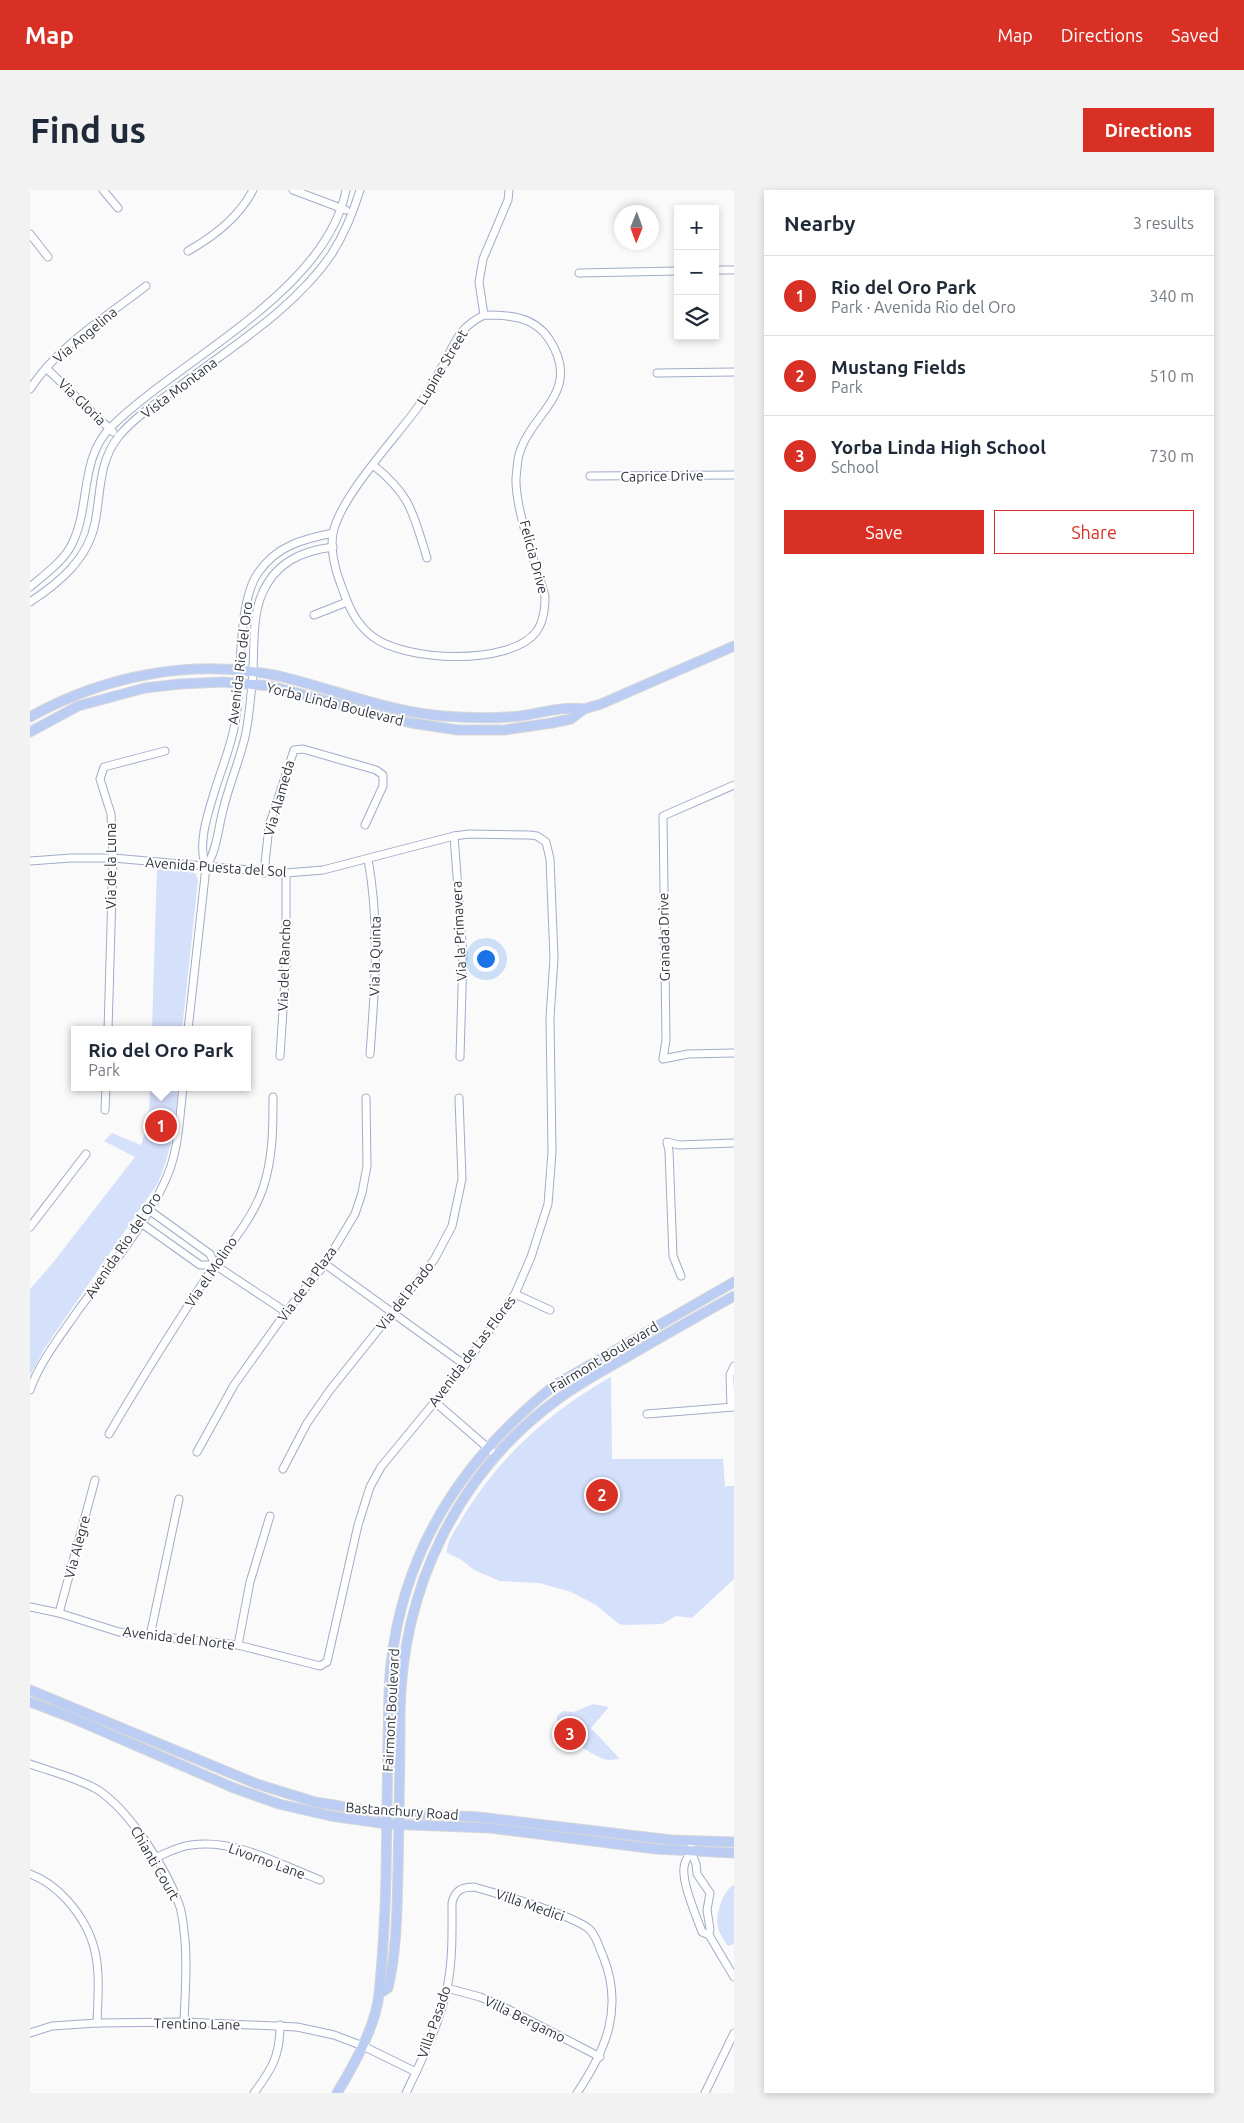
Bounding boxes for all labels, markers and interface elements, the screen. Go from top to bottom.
text: Map [25,22,74,49]
text: Map [997,25,1033,45]
text: Directions [1061,25,1143,45]
text: Saved [1171,25,1219,45]
button: Directions [1083,108,1214,152]
text: Find us [30,110,146,150]
north arrow [614,205,659,250]
map controls [674,205,719,340]
button: + [674,205,719,250]
text: Nearby [784,211,855,235]
text: 3 results [1133,214,1194,232]
button: − [674,250,719,295]
text: Rio del Oro Park [831,276,976,298]
text: 1 [795,287,805,305]
text: 340 m [1149,287,1194,305]
button: layers [674,295,719,340]
text: Park · Avenida Rio del Oro [831,298,1016,316]
street label: Via Angelina [50,304,120,366]
street label: Lupine Street [413,326,471,407]
street label: Vista Montana [138,354,220,422]
text: Mustang Fields [831,356,966,378]
text: 2 [795,367,805,385]
text: 510 m [1149,367,1194,385]
street label: Via Gloria [55,375,109,429]
text: Park [831,378,863,396]
text: Yorba Linda High School [831,436,1046,458]
text: 3 [795,447,805,465]
text: 730 m [1149,447,1194,465]
text: School [831,458,879,476]
street label: Caprice Drive [620,467,704,485]
button: Save [784,510,984,554]
button: Share [994,510,1194,554]
street label: Felicia Drive [516,518,552,596]
street label: Avenida Rio del Oro [224,600,256,726]
street label: Yorba Linda Boulevard [265,679,405,729]
street label: Via Alameda [261,758,297,838]
street label: Via de la Luna [103,823,119,909]
street label: Avenida Puesta del Sol [145,854,287,880]
street label: Via la Primavera [448,880,470,982]
street label: Granada Drive [655,893,673,981]
street label: Via la Quinta [366,916,384,996]
street label: Via del Rancho [274,918,294,1012]
your location [473,946,499,972]
popup [71,1026,251,1091]
text: Rio del Oro Park [88,1039,234,1061]
text: Park [88,1061,120,1079]
pin: 1 [145,1107,177,1145]
street label: Avenida Rio del Oro [82,1189,164,1301]
street label: Via el Molino [182,1234,240,1310]
street label: Via de la Plaza [274,1243,340,1325]
street label: Via del Prado [373,1258,437,1334]
street label: Avenida de Las Flores [425,1292,519,1410]
street label: Fairmont Boulevard [547,1318,661,1396]
pin: 2 [586,1476,618,1514]
street label: Via Alegre [61,1514,93,1580]
street label: Avenida del Norte [122,1623,236,1653]
street label: Fairmont Boulevard [380,1648,402,1772]
pin: 3 [554,1715,586,1753]
street label: Bastanchury Road [345,1799,459,1823]
street label: Chianti Court [127,1823,183,1903]
street label: Livorno Lane [227,1840,307,1882]
street label: Villa Medici [493,1886,567,1924]
street label: Villa Pasado [414,1984,454,2060]
street label: Villa Bergamo [482,1993,568,2045]
street label: Trentino Lane [154,2015,240,2033]

